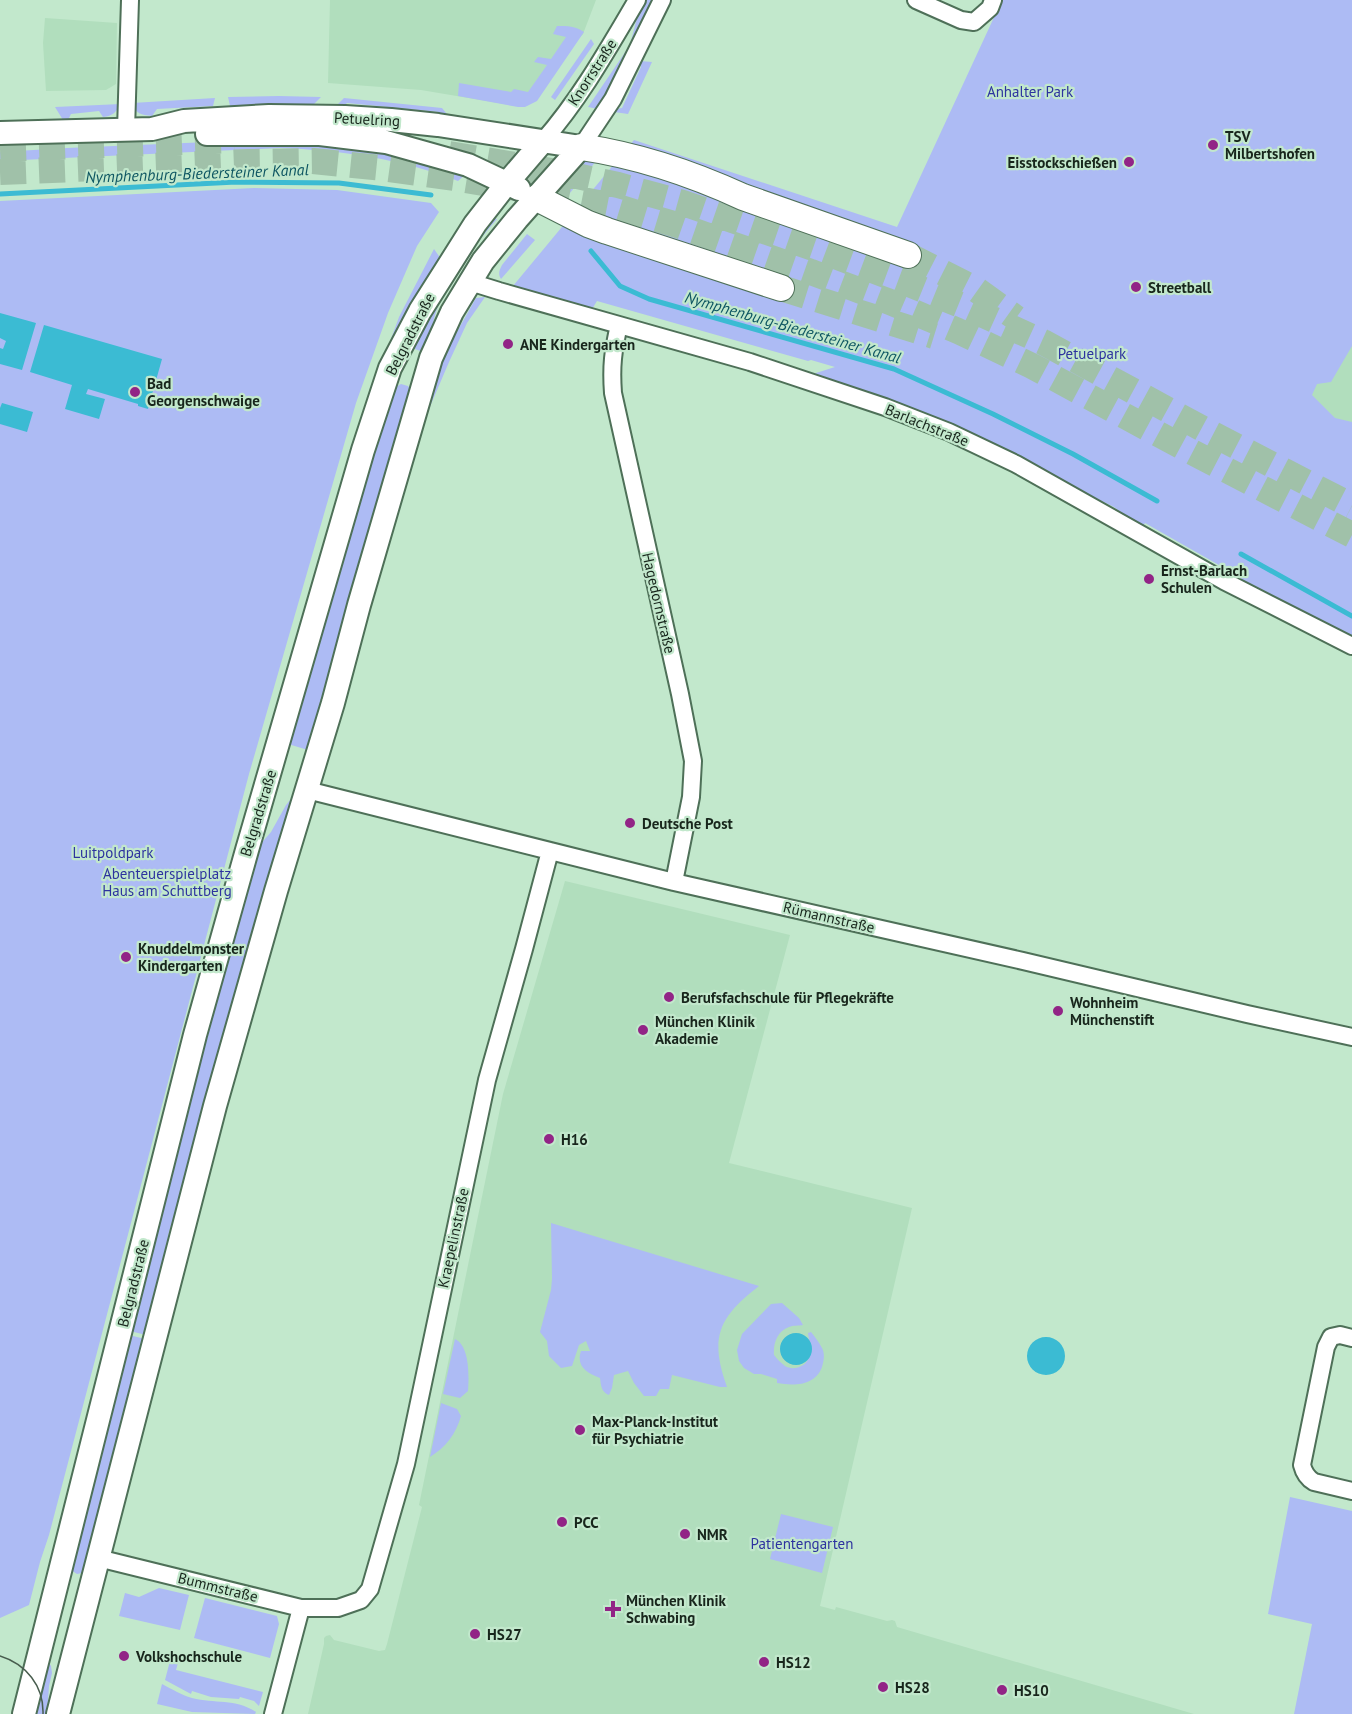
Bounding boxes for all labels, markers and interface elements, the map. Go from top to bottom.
street label: Knorrstraße [563,35,621,109]
park label: Anhalter Park [987,82,1074,101]
street label: Petuelring [334,108,400,130]
place label: TSV Milbertshofen [1225,127,1315,163]
marker: TSV Milbertshofen [1206,138,1220,152]
place label: Eisstockschießen [1007,153,1117,172]
marker: Eisstockschießen [1122,155,1136,169]
water label: Nymphenburg-Biedersteiner Kanal [85,159,310,187]
place label: Streetball [1148,278,1212,297]
marker: Streetball [1129,280,1143,294]
water label: Nymphenburg-Biedersteiner Kanal [683,287,904,368]
street label: Belgradstraße [381,290,439,378]
place label: ANE Kindergarten [520,335,635,354]
marker: ANE Kindergarten [501,337,515,351]
park label: Petuelpark [1058,344,1127,363]
place label: Bad Georgenschwaige [147,374,260,410]
marker: Bad Georgenschwaige [128,385,142,399]
street label: Barlachstraße [882,400,972,450]
street label: Hagedornstraße [638,551,680,655]
place label: Ernst-Barlach Schulen [1161,561,1247,597]
marker: Ernst-Barlach Schulen [1142,572,1156,586]
street label: Belgradstraße [236,767,280,859]
place label: Deutsche Post [642,814,733,833]
marker: Deutsche Post [623,816,637,830]
park label: Luitpoldpark [72,843,154,862]
park label: Abenteuerspielplatz Haus am Schuttberg [102,864,232,900]
street label: Rümannstraße [781,897,877,937]
place label: Knuddelmonster Kindergarten [138,939,245,975]
marker: Knuddelmonster Kindergarten [119,950,133,964]
place label: Berufsfachschule für Pflegekräfte [681,988,894,1007]
marker: Berufsfachschule für Pflegekräfte [662,990,676,1004]
place label: Wohnheim Münchenstift [1070,993,1155,1029]
marker: Wohnheim Münchenstift [1051,1004,1065,1018]
place label: München Klinik Akademie [655,1012,755,1048]
marker: München Klinik Akademie [636,1023,650,1037]
place label: H16 [561,1130,588,1149]
marker: H16 [542,1132,556,1146]
street label: Kraepelinstraße [433,1186,473,1290]
street label: Belgradstraße [113,1237,153,1329]
place label: Max-Planck-Institut für Psychiatrie [592,1412,719,1448]
marker: Max-Planck-Institut für Psychiatrie [573,1423,587,1437]
place label: PCC [574,1513,599,1532]
marker: PCC [555,1515,569,1529]
place label: NMR [697,1525,728,1544]
marker: NMR [678,1527,692,1541]
park label: Patientengarten [751,1534,853,1553]
street label: Bummstraße [176,1568,260,1606]
place label: München Klinik Schwabing [626,1591,726,1627]
marker: München Klinik Schwabing [604,1600,622,1618]
place label: HS27 [487,1625,522,1644]
marker: HS27 [468,1627,482,1641]
place label: Volkshochschule [135,1647,242,1666]
marker: Volkshochschule [117,1649,131,1663]
place label: HS12 [776,1653,811,1672]
marker: HS12 [757,1655,771,1669]
place label: HS28 [895,1678,930,1697]
marker: HS28 [876,1680,890,1694]
place label: HS10 [1014,1681,1049,1700]
marker: HS10 [995,1683,1009,1697]

